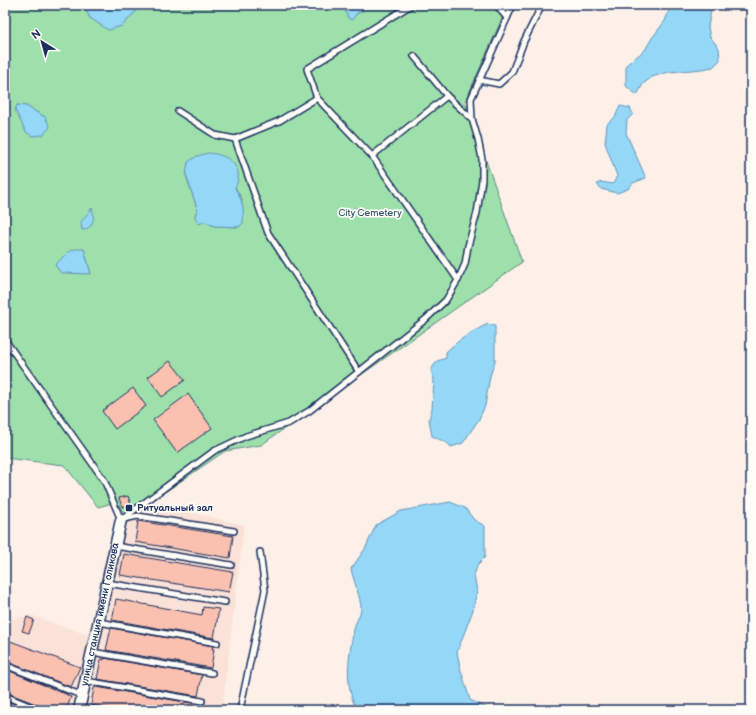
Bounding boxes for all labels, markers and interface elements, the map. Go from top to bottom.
north arrow [22,22,62,62]
text: N [29,27,43,42]
park label: City Cemetery [338,207,402,219]
place label: Ритуальный зал [137,502,213,514]
marker: Ритуальный зал [124,503,134,513]
street label: улица станция имени Голикова [78,541,122,687]

